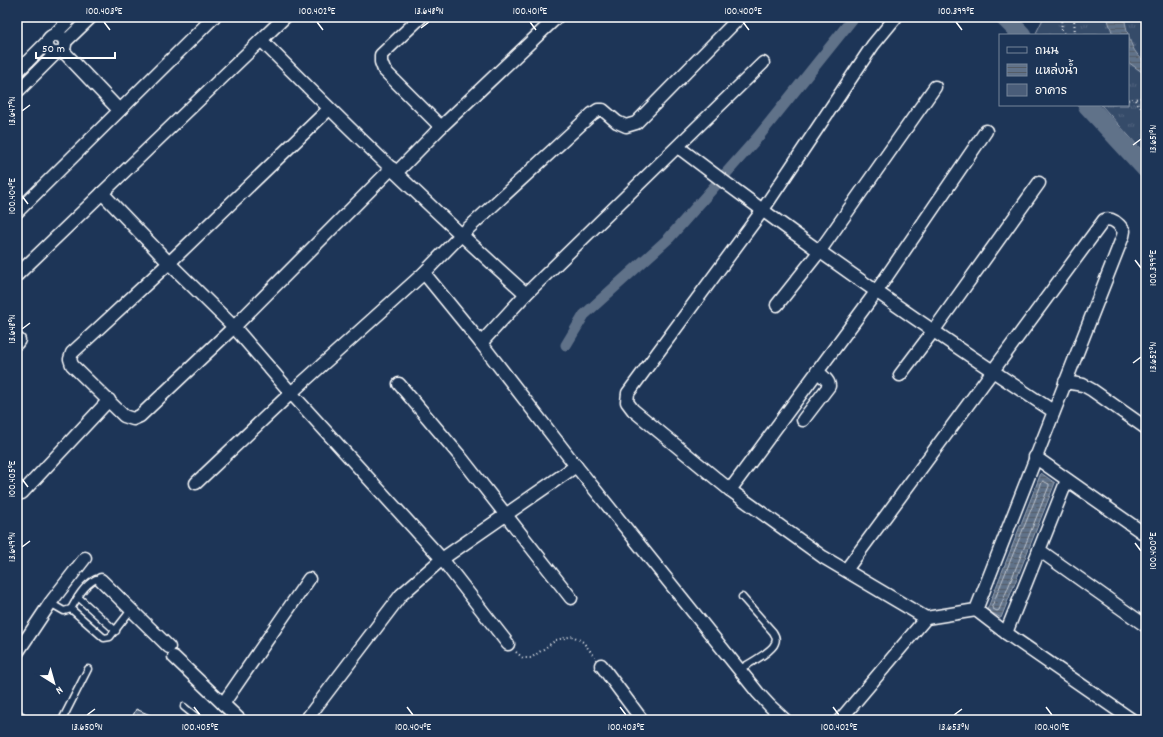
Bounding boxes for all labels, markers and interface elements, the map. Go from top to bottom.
text: 100.403°E [86,5,123,19]
text: 100.402°E [299,5,336,19]
text: 13.648°N [414,5,444,19]
text: 100.401°E [513,5,548,19]
text: 100.400°E [724,5,762,19]
text: 100.399°E [938,5,975,19]
scale bar [36,34,115,60]
legend [999,34,1129,106]
text: 50 m [42,41,65,58]
text: ถนน [1035,43,1059,60]
text: แหล่งน้ำ [1035,59,1078,80]
text: อาคาร [1035,83,1067,100]
text: 13.647°N [6,96,20,126]
text: 13.651°N [1147,125,1161,153]
text: 100.404°E [6,177,20,214]
text: 100.399°E [1147,249,1161,286]
text: 13.648°N [6,314,20,344]
text: 13.652°N [1147,342,1161,372]
text: 100.405°E [6,460,20,497]
text: 13.649°N [6,532,20,562]
text: 100.400°E [1147,532,1161,570]
north arrow [34,663,74,703]
text: N [51,681,66,698]
text: 13.650°N [71,721,103,735]
text: 100.405°E [182,721,219,735]
text: 100.404°E [395,721,432,735]
text: 100.403°E [608,721,645,735]
text: 100.402°E [821,721,858,735]
text: 13.653°N [939,721,969,735]
text: 100.401°E [1035,721,1070,735]

